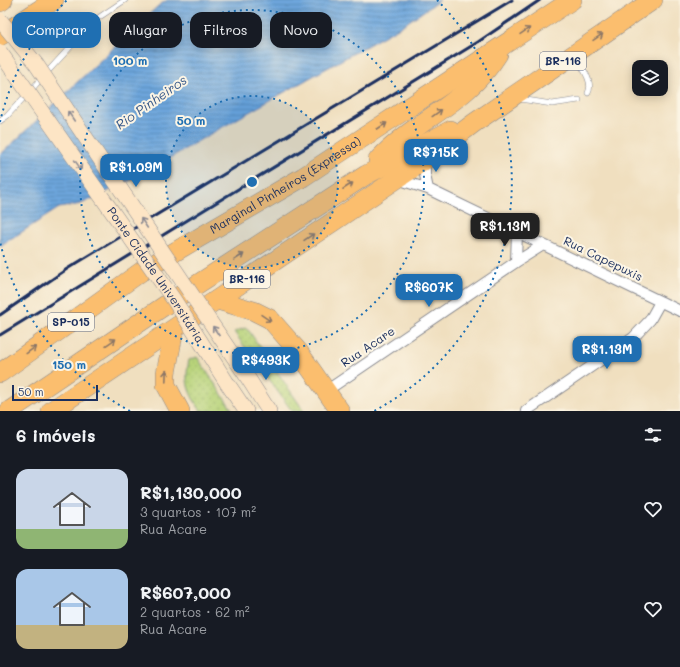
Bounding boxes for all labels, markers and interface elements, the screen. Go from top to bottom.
chip: Comprar [12,12,101,48]
chip: Alugar [109,12,182,48]
chip: Filtros [190,12,262,48]
chip: Novo [270,12,332,48]
one-way arrow [519,27,531,35]
one-way arrow [593,33,604,42]
text: 100 m [113,52,147,68]
road number: BR-116 [540,52,586,70]
map controls [632,60,668,96]
button: layers [632,60,668,96]
water label: Rio Pinheiros [112,71,190,132]
one-way arrow [431,109,442,117]
one-way arrow [67,110,75,121]
text: 50 m [177,112,205,128]
one-way arrow [376,122,387,130]
street label: Marginal Pinheiros (Expressa) [207,132,364,237]
pin: R$715K [403,139,469,173]
text: R$715K [413,143,459,160]
pin: R$1.09M [99,154,173,188]
text: R$1.09M [109,158,163,175]
one-way arrow [74,159,82,170]
centre of rings [245,175,259,189]
one-way arrow [342,182,354,190]
street label: Ponte Cidade Universitária [104,203,208,346]
pin: R$1.13M [468,213,542,247]
text: R$1.13M [480,217,530,234]
one-way arrow [140,218,148,229]
street label: Rua Capepuxis [561,232,646,284]
one-way arrow [303,233,314,241]
one-way arrow [233,253,244,261]
road number: BR-116 [224,270,270,288]
pin: R$607K [396,274,462,308]
text: R$607K [404,278,454,295]
road number: SP-015 [48,313,94,331]
one-way arrow [261,314,272,322]
street label: Rua Acare [337,322,398,370]
one-way arrow [212,326,220,337]
pin: R$1.13M [570,336,644,370]
one-way arrow [105,338,116,346]
text: R$1.13M [582,340,632,357]
one-way arrow [26,346,37,354]
pin: R$493K [233,347,299,381]
text: R$493K [241,351,291,368]
text: 150 m [52,356,86,372]
one-way arrow [163,370,170,383]
scale bar [12,383,98,402]
text: 50 m [18,384,44,399]
text: 6 imóveis [16,424,96,446]
icon: filters [642,424,664,446]
text: R$1,130,000 [140,481,242,503]
icon: home [48,485,96,533]
icon: heart [642,498,664,520]
text: 3 quartos · 107 m² [140,503,256,520]
text: Rua Acare [140,520,207,537]
text: R$607,000 [140,581,231,603]
icon: home [48,585,96,633]
icon: heart [642,598,664,620]
text: 2 quartos · 62 m² [140,603,250,620]
text: Rua Acare [140,620,207,637]

